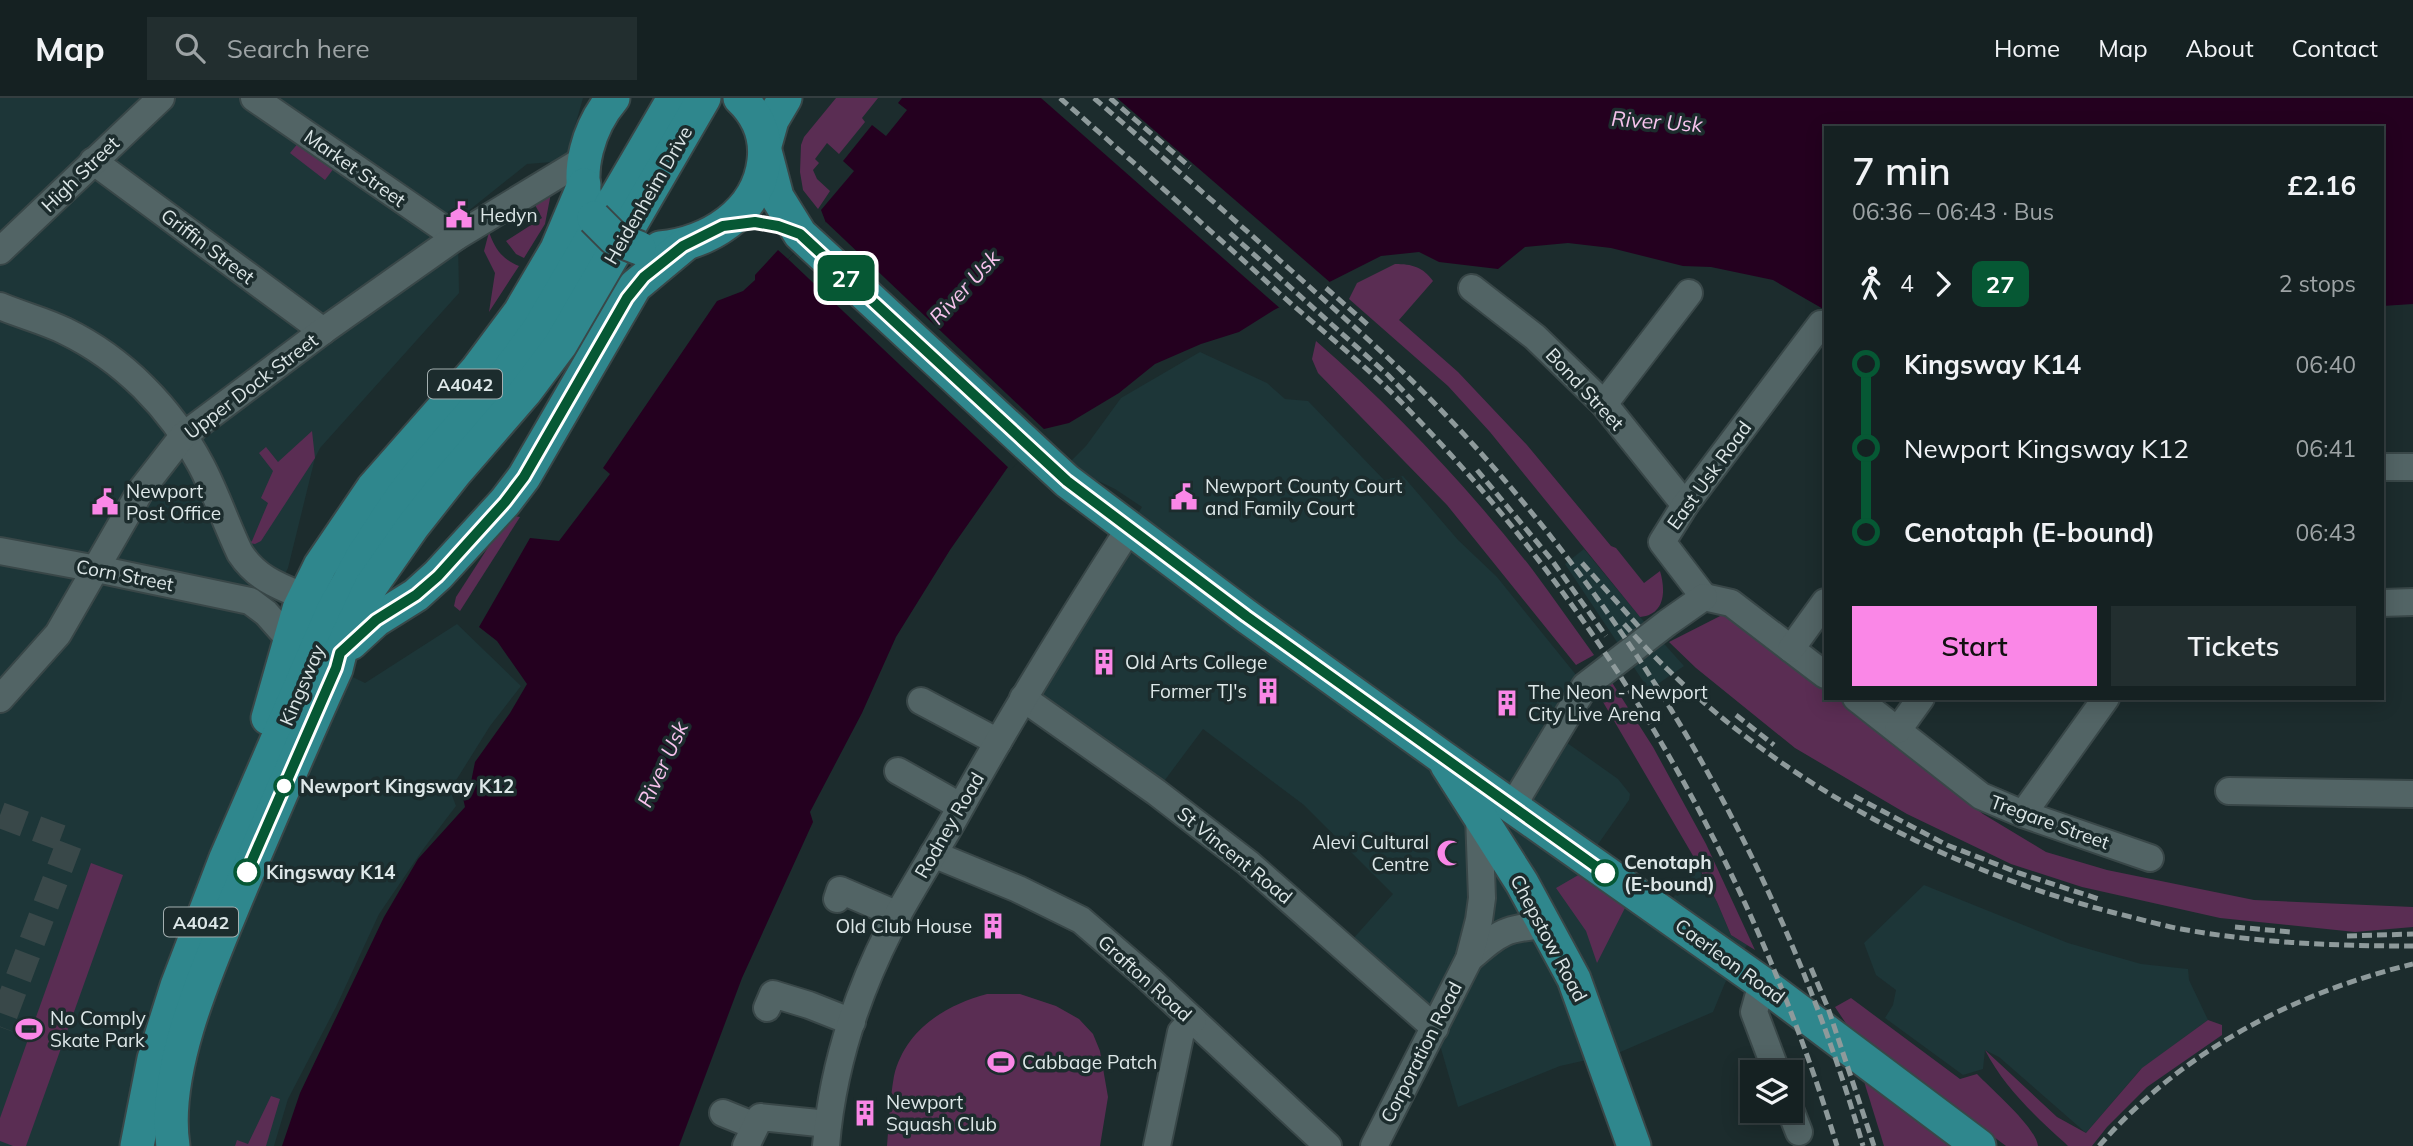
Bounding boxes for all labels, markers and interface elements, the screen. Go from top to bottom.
search box [147,17,637,80]
text: Map [35,28,105,69]
icon: search [171,29,209,67]
text: Search here [227,32,370,65]
text: Home [1994,33,2060,63]
text: Map [2098,33,2148,63]
text: About [2186,33,2254,63]
text: Contact [2292,33,2378,63]
water label: River Usk [1610,105,1705,137]
street label: Heidenheim Drive [599,122,697,268]
street label: Market Street [300,124,411,212]
street label: High Street [36,131,124,217]
text: 7 min [1852,147,1951,195]
text: £2.16 [2287,169,2356,202]
text: 06:36 – 06:43 · Bus [1852,197,2054,226]
public building icon: Hedyn [444,200,474,230]
street label: Griffin Street [156,203,260,289]
place label: Hedyn [480,203,538,227]
water label: River Usk [923,244,1006,329]
line badge: 27 [814,255,878,301]
text: 27 [832,263,860,293]
icon: walk [1852,265,1890,303]
icon: forward [1924,265,1962,303]
text: 4 [1900,269,1914,298]
text: 27 [1986,269,2015,299]
text: 2 stops [2279,269,2356,298]
street label: Upper Dock Street [180,328,323,444]
street label: Bond Street [1541,343,1629,435]
text: Kingsway K14 [1904,348,2081,381]
text: 06:40 [2296,350,2356,379]
road number: A4042 [428,370,502,398]
street label: East Usk Road [1662,416,1756,534]
text: Newport Kingsway K12 [1904,432,2189,465]
text: 06:41 [2296,434,2356,463]
place label: Newport County Court and Family Court [1205,474,1403,520]
place label: Newport Post Office [126,479,221,525]
public building icon: Newport County Court and Family Court [1169,482,1199,512]
public building icon: Newport Post Office [90,487,120,517]
text: Cenotaph (E-bound) [1904,516,2155,549]
text: 06:43 [2296,518,2356,547]
street label: Corn Street [74,554,176,596]
button: Start [1852,606,2097,686]
button: Tickets [2111,606,2356,686]
street label: Kingsway [274,641,330,729]
building icon: Old Arts College [1089,647,1119,677]
place label: Old Arts College [1125,650,1267,674]
building icon: Former TJ's [1253,676,1283,706]
place label: Former TJ's [1150,679,1247,703]
place label: The Neon - Newport City Live Arena [1528,680,1708,726]
building icon: The Neon - Newport City Live Arena [1492,688,1522,718]
water label: River Usk [631,716,694,811]
street label: Rodney Road [909,768,989,882]
place label: Newport Kingsway K12 [300,774,514,798]
marker: Newport Kingsway K12 [274,776,294,796]
street label: Tregare Street [1987,789,2113,855]
street label: St Vincent Road [1173,801,1297,909]
place label: Alevi Cultural Centre [1312,830,1429,876]
mosque icon: Alevi Cultural Centre [1435,838,1465,868]
place label: Cenotaph (E-bound) [1624,850,1715,896]
marker: Kingsway K14 [234,859,260,885]
place label: Kingsway K14 [266,860,396,884]
marker: Cenotaph (E-bound) [1592,860,1618,886]
street label: Chepstow Road [1505,870,1593,1006]
road number: A4042 [164,908,238,936]
building icon: Old Club House [978,911,1008,941]
street label: Caerleon Road [1670,913,1790,1009]
place label: Old Club House [835,914,972,938]
street label: Grafton Road [1093,930,1197,1026]
street label: Corporation Road [1375,977,1467,1127]
place label: No Comply Skate Park [50,1006,146,1052]
sports icon: No Comply Skate Park [14,1014,44,1044]
sports icon: Cabbage Patch [986,1047,1016,1077]
place label: Cabbage Patch [1022,1050,1157,1074]
map controls [1740,1060,1803,1123]
button: layers [1740,1060,1803,1123]
place label: Newport Squash Club [886,1090,997,1136]
building icon: Newport Squash Club [850,1098,880,1128]

